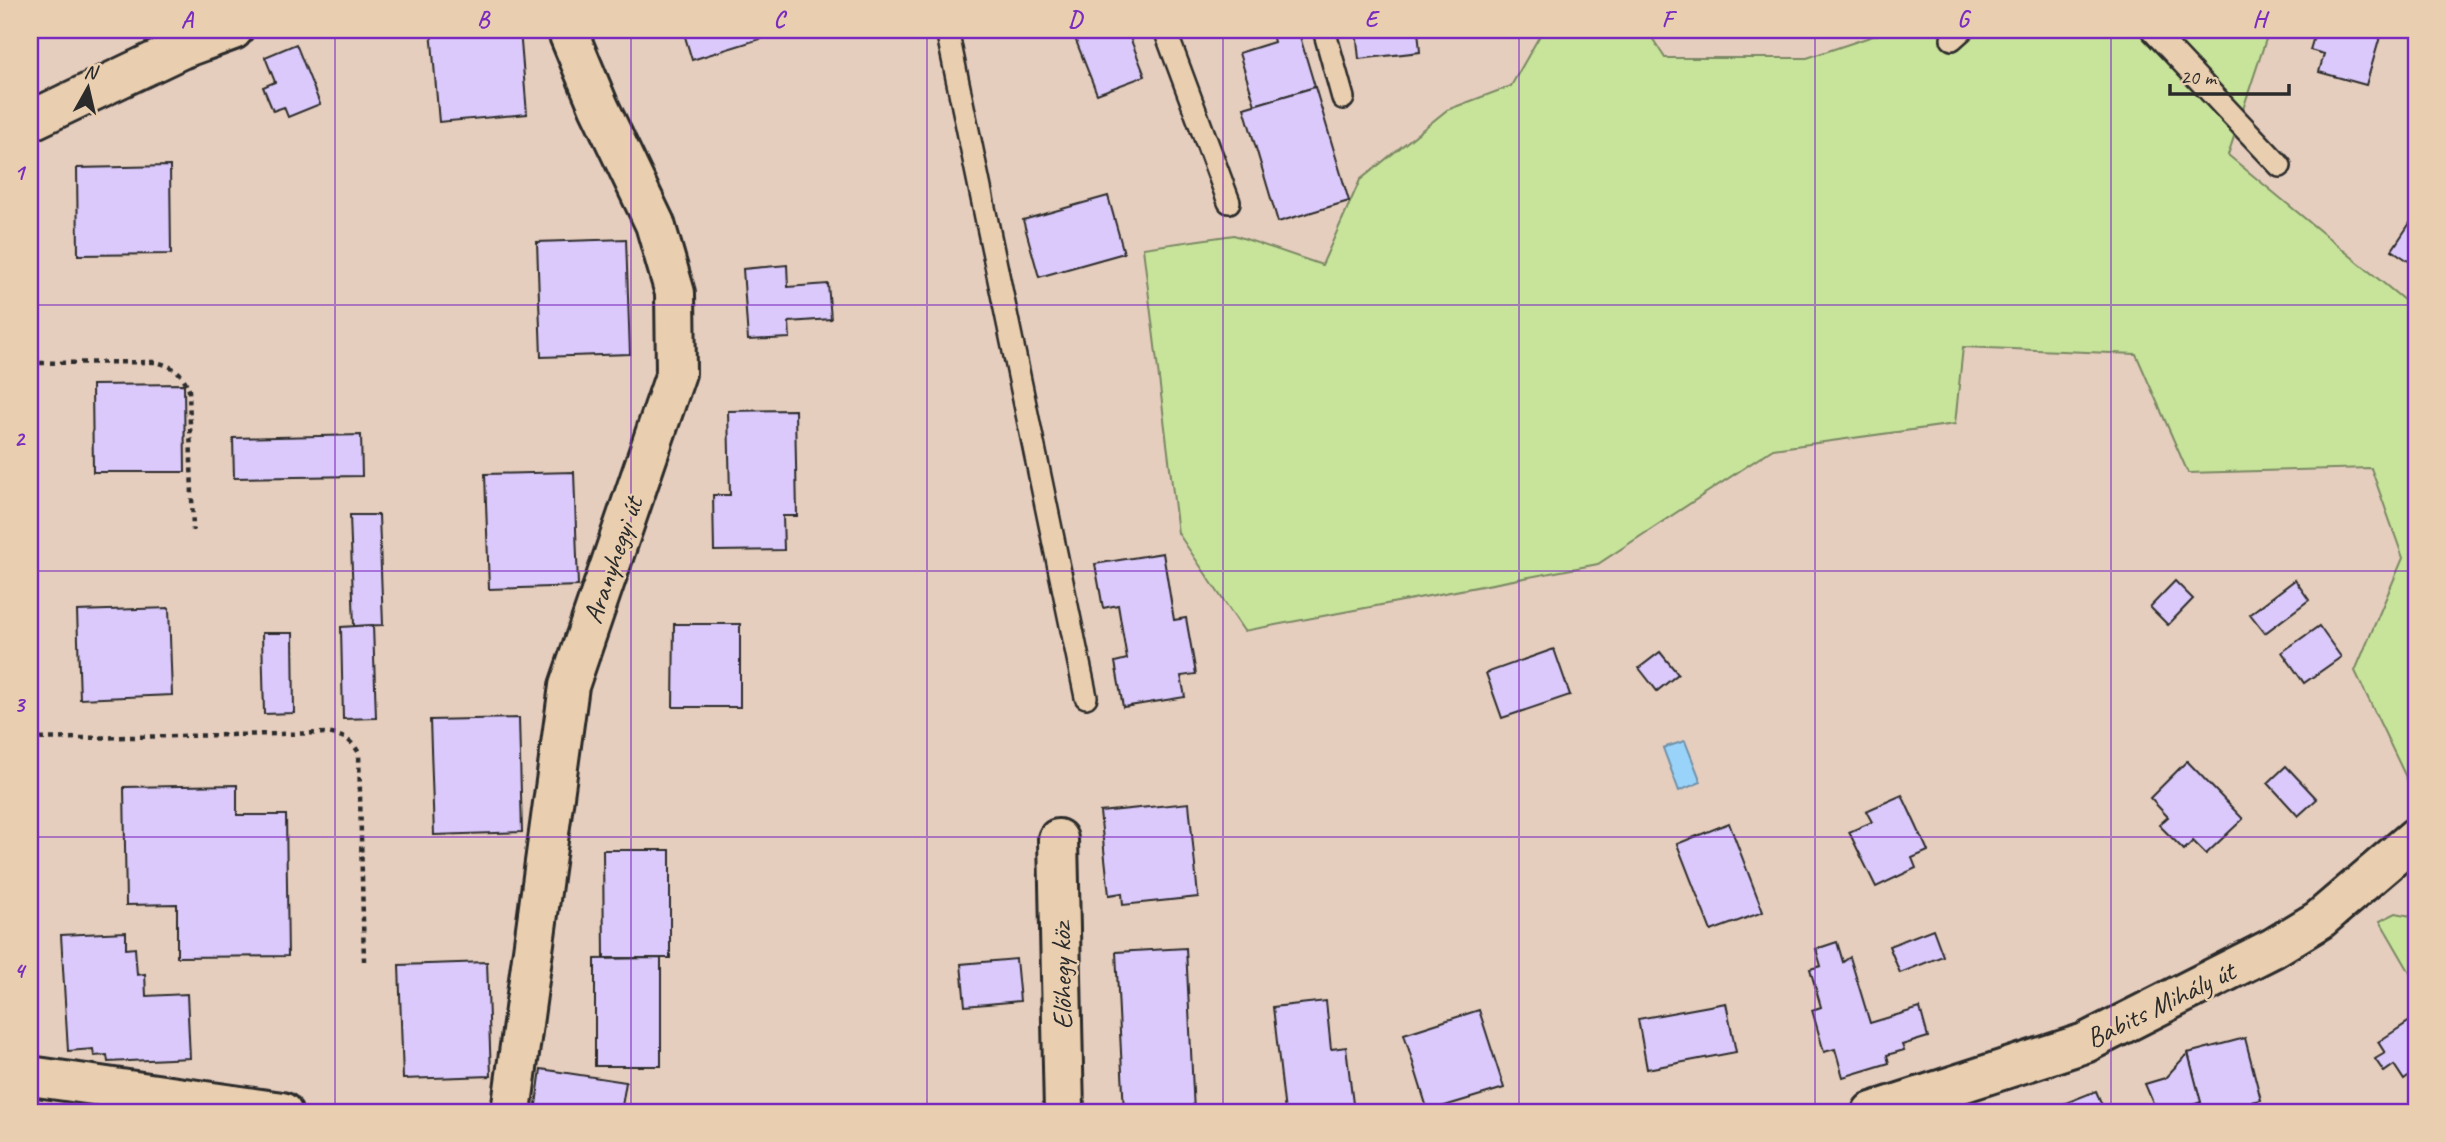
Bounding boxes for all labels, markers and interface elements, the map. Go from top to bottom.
text: A [181,5,195,34]
text: B [477,5,491,34]
text: C [774,5,788,34]
text: D [1068,5,1084,34]
text: E [1365,5,1381,34]
text: F [1662,5,1678,34]
text: G [1957,5,1972,34]
text: H [2252,5,2270,34]
north arrow [52,52,122,122]
scale bar [2170,52,2288,96]
text: N [83,59,101,85]
text: 20 m [2180,64,2218,90]
text: 1 [14,158,27,187]
text: 2 [14,424,27,453]
street label: Aranyhegyi út [575,490,651,628]
text: 3 [14,690,27,719]
street label: Előhegy köz [1043,919,1080,1030]
street label: Babits Mihály út [2080,952,2243,1055]
text: 4 [14,956,27,985]

